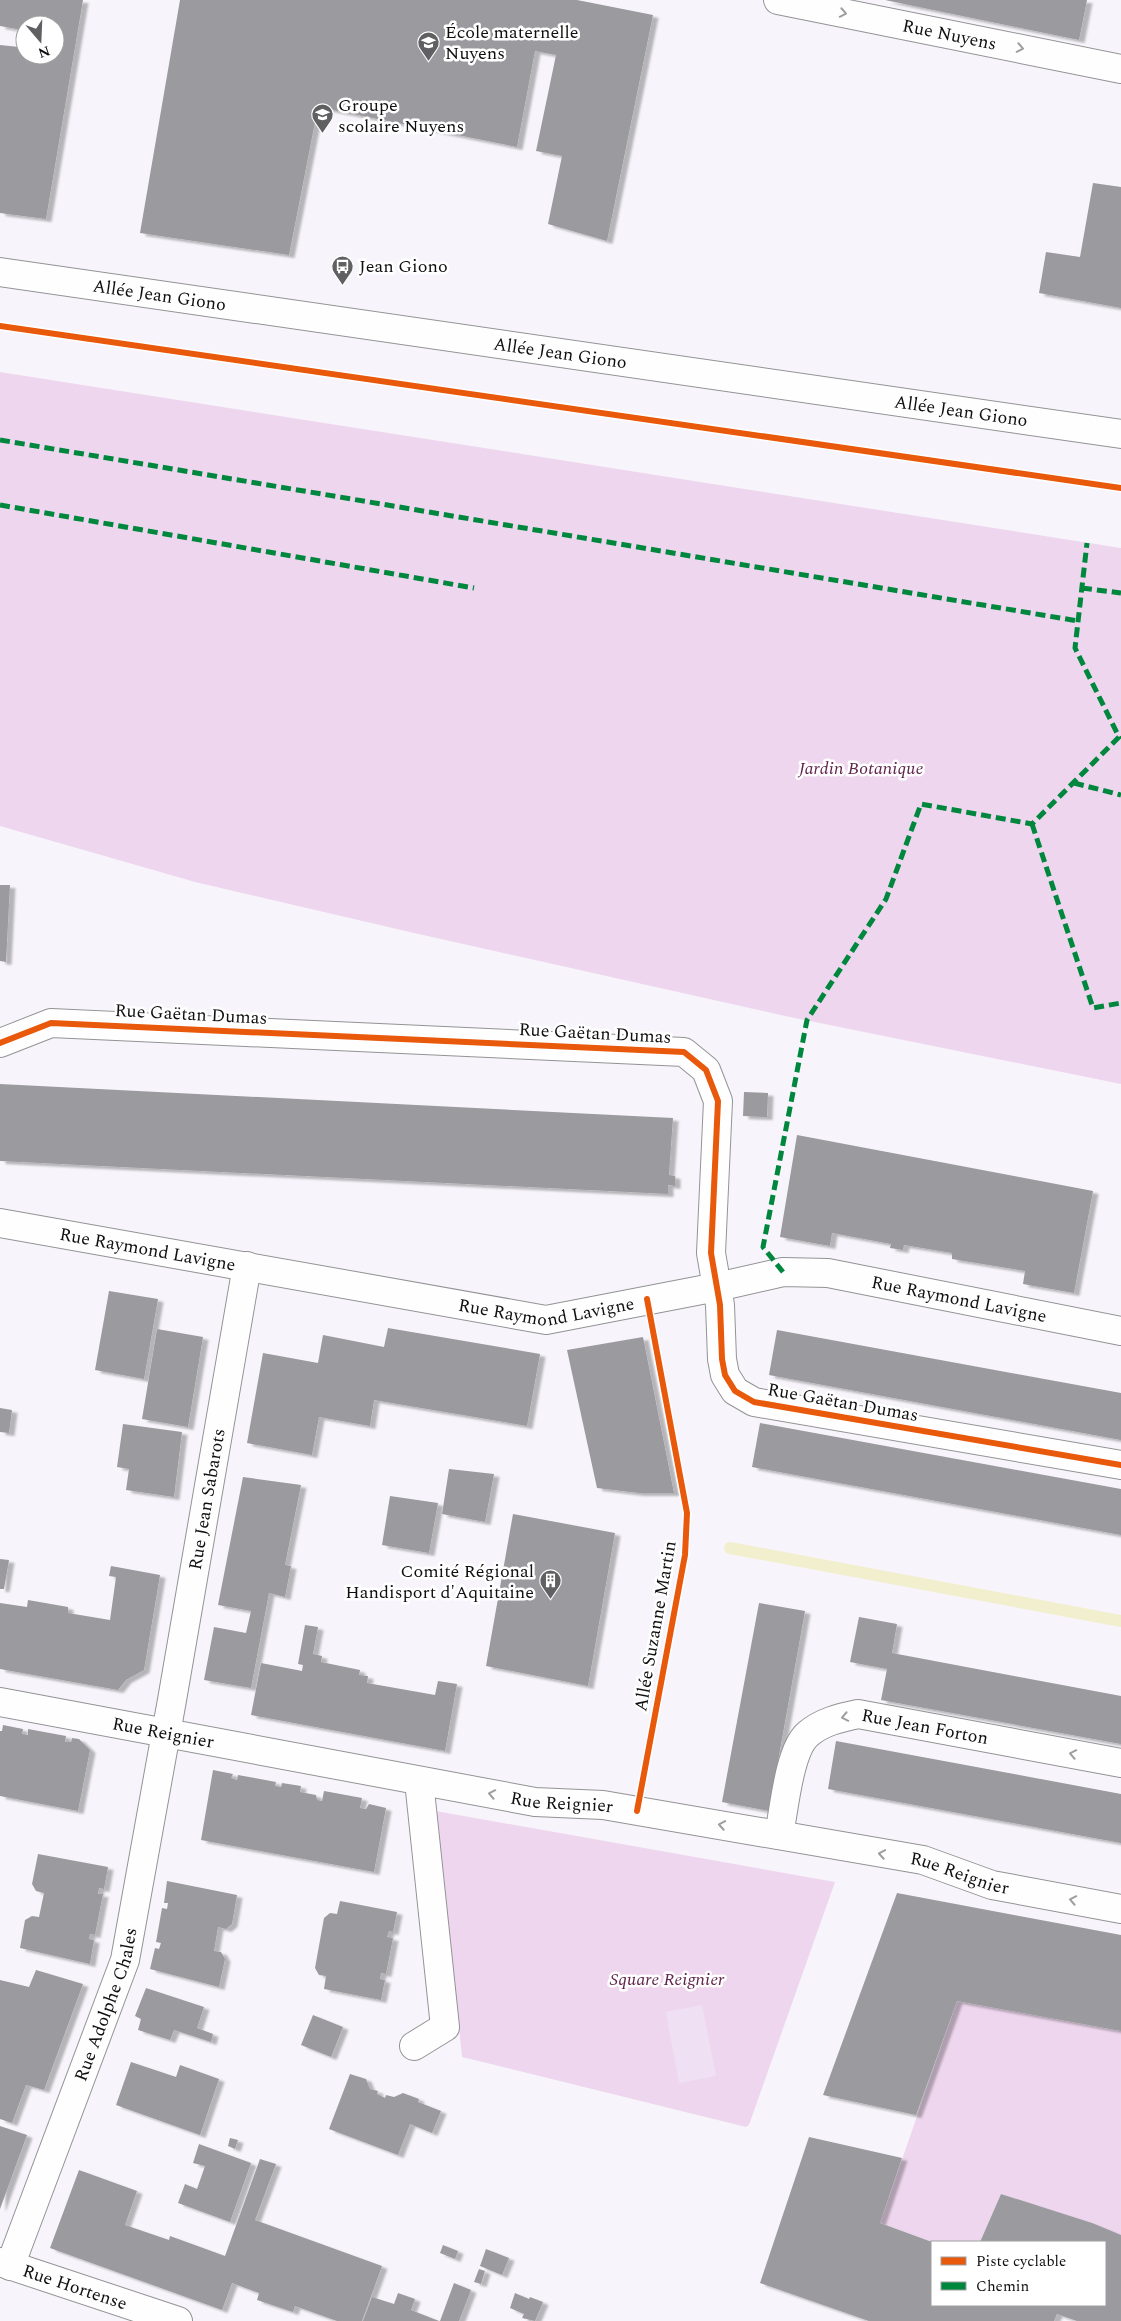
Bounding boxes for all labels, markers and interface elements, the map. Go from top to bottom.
one-way arrow [839,7,848,18]
street label: Rue Nuyens [900,12,999,58]
north arrow [15,15,65,65]
place label: École maternelle Nuyens [445,19,579,67]
school or university icon: École maternelle Nuyens [417,30,441,61]
text: N [35,40,53,64]
one-way arrow [1015,43,1024,53]
place label: Groupe scolaire Nuyens [338,92,464,140]
school or university icon: Groupe scolaire Nuyens [310,103,334,134]
place label: Jean Giono [359,253,448,280]
bus stop icon: Jean Giono [331,254,355,285]
street label: Allée Jean Giono [91,273,228,319]
street label: Allée Jean Giono [492,330,629,376]
street label: Allée Jean Giono [892,388,1029,434]
park label: Jardin Botanique [797,755,923,782]
street label: Rue Gaëtan Dumas [114,997,268,1032]
street label: Rue Gaëtan Dumas [518,1016,672,1051]
street label: Rue Raymond Lavigne [57,1221,238,1279]
street label: Rue Raymond Lavigne [869,1269,1049,1330]
street label: Rue Raymond Lavigne [456,1290,637,1334]
street label: Rue Gaëtan Dumas [765,1376,920,1429]
street label: Rue Jean Sabarots [182,1426,233,1572]
street label: Allée Suzanne Martin [627,1539,684,1714]
place label: Comité Régional Handisport d'Aquitaine [345,1558,534,1606]
building icon: Comité Régional Handisport d'Aquitaine [538,1569,562,1600]
street label: Rue Jean Forton [859,1702,990,1752]
street label: Rue Reignier [110,1710,216,1756]
one-way arrow [840,1711,849,1721]
one-way arrow [1069,1749,1077,1760]
street label: Rue Reignier [508,1785,615,1821]
one-way arrow [488,1790,496,1800]
one-way arrow [718,1820,726,1831]
street label: Rue Reignier [908,1845,1011,1902]
one-way arrow [878,1849,886,1859]
one-way arrow [1069,1896,1077,1906]
street label: Rue Adolphe Chales [68,1925,145,2085]
park label: Square Reignier [610,1966,725,1993]
legend [931,2241,1106,2306]
text: Piste cyclable [976,2250,1066,2273]
street label: Rue Hortense [19,2257,131,2317]
text: Chemin [976,2275,1029,2298]

